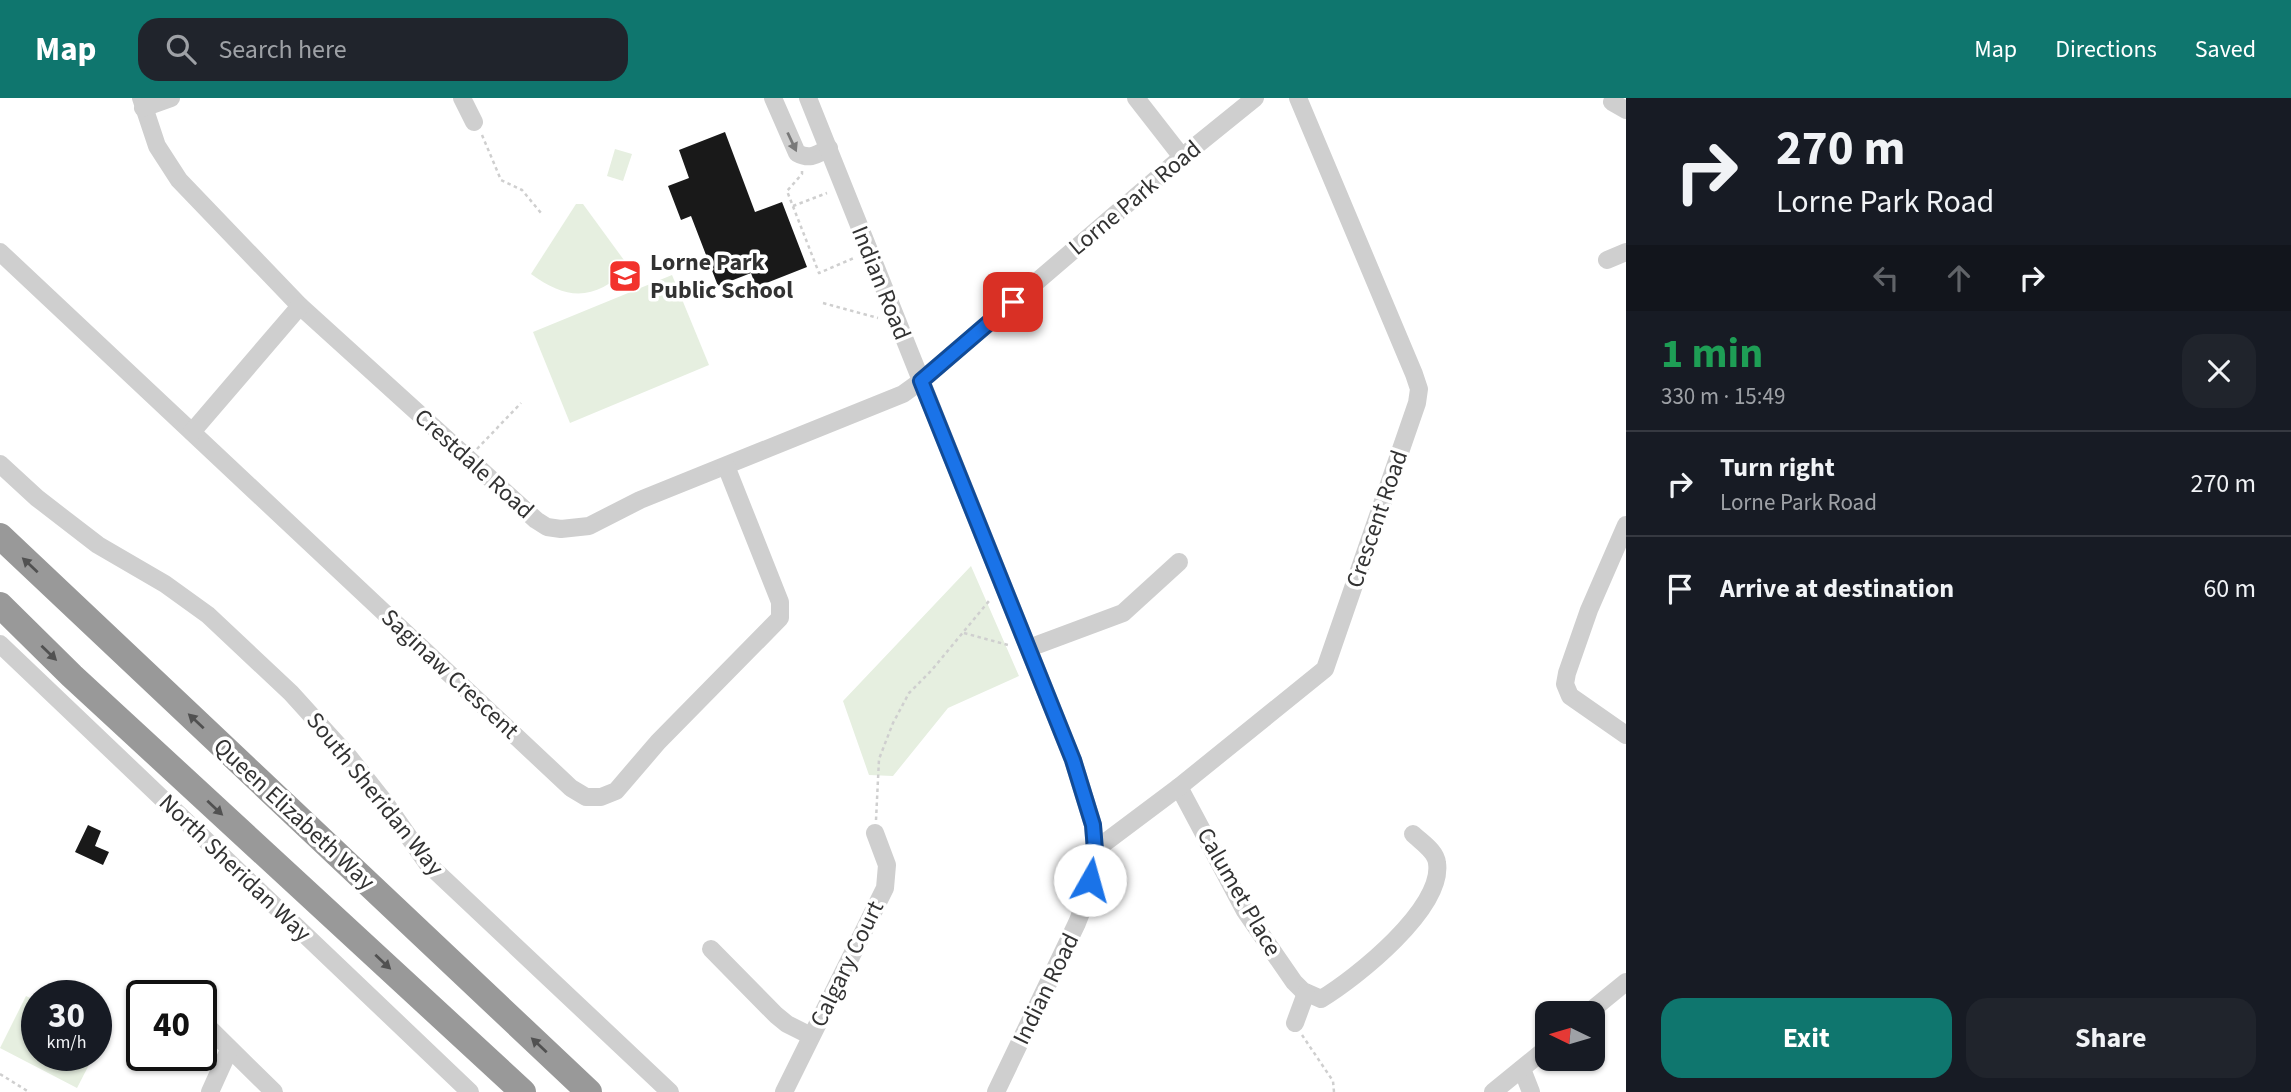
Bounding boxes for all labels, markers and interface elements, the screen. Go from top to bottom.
search box [138,18,628,81]
text: Map [35,26,96,73]
icon: search [162,30,200,68]
text: Search here [218,31,347,68]
text: Map [1974,32,2017,67]
text: Directions [2055,32,2157,67]
text: Saved [2195,32,2256,67]
text: 270 m [1776,114,1905,184]
icon: right [1661,126,1752,217]
one-way arrow [787,131,798,152]
street label: Lorne Park Road [1061,132,1209,264]
text: Lorne Park Road [1776,179,1994,225]
street label: Indian Road [842,221,920,345]
place label: Lorne Park Public School [650,245,793,308]
school or university icon: Lorne Park Public School [606,257,644,295]
icon: left [1867,259,1905,297]
icon: ahead [1940,259,1978,297]
icon: right [2013,259,2051,297]
pin [983,272,1043,332]
icon: arrive [994,283,1032,321]
text: 1 min [1661,324,1763,384]
button: close [2182,334,2256,408]
text: 330 m · 15:49 [1661,380,1785,413]
street label: Crestdale Road [406,401,542,527]
street label: Crescent Road [1337,445,1417,593]
text: Turn right [1720,449,1835,486]
icon: right [1661,465,1699,503]
text: 270 m [2190,465,2256,502]
text: Lorne Park Road [1720,486,1877,519]
one-way arrow [22,557,39,573]
icon: arrive [1661,570,1699,608]
text: Arrive at destination [1720,570,1954,607]
text: 60 m [2203,570,2256,607]
street label: Saginaw Crescent [373,601,527,747]
one-way arrow [40,644,56,661]
street label: South Sheridan Way [298,705,452,883]
one-way arrow [187,713,204,729]
street label: Queen Elizabeth Way [205,730,383,898]
street label: North Sheridan Way [151,786,319,950]
one-way arrow [206,800,224,816]
street label: Calumet Place [1188,821,1290,963]
position arrow [1053,843,1127,917]
street label: Calgary Court [801,895,893,1033]
street label: Indian Road [1004,927,1088,1051]
one-way arrow [374,954,391,970]
speed limit sign: 40 [126,980,217,1071]
text: 30 [48,991,85,1041]
button: Exit [1661,998,1952,1078]
button: Share [1966,998,2256,1078]
north arrow [1535,1001,1605,1071]
map controls [1535,1001,1605,1071]
text: km/h [47,1030,86,1055]
one-way arrow [531,1038,548,1054]

